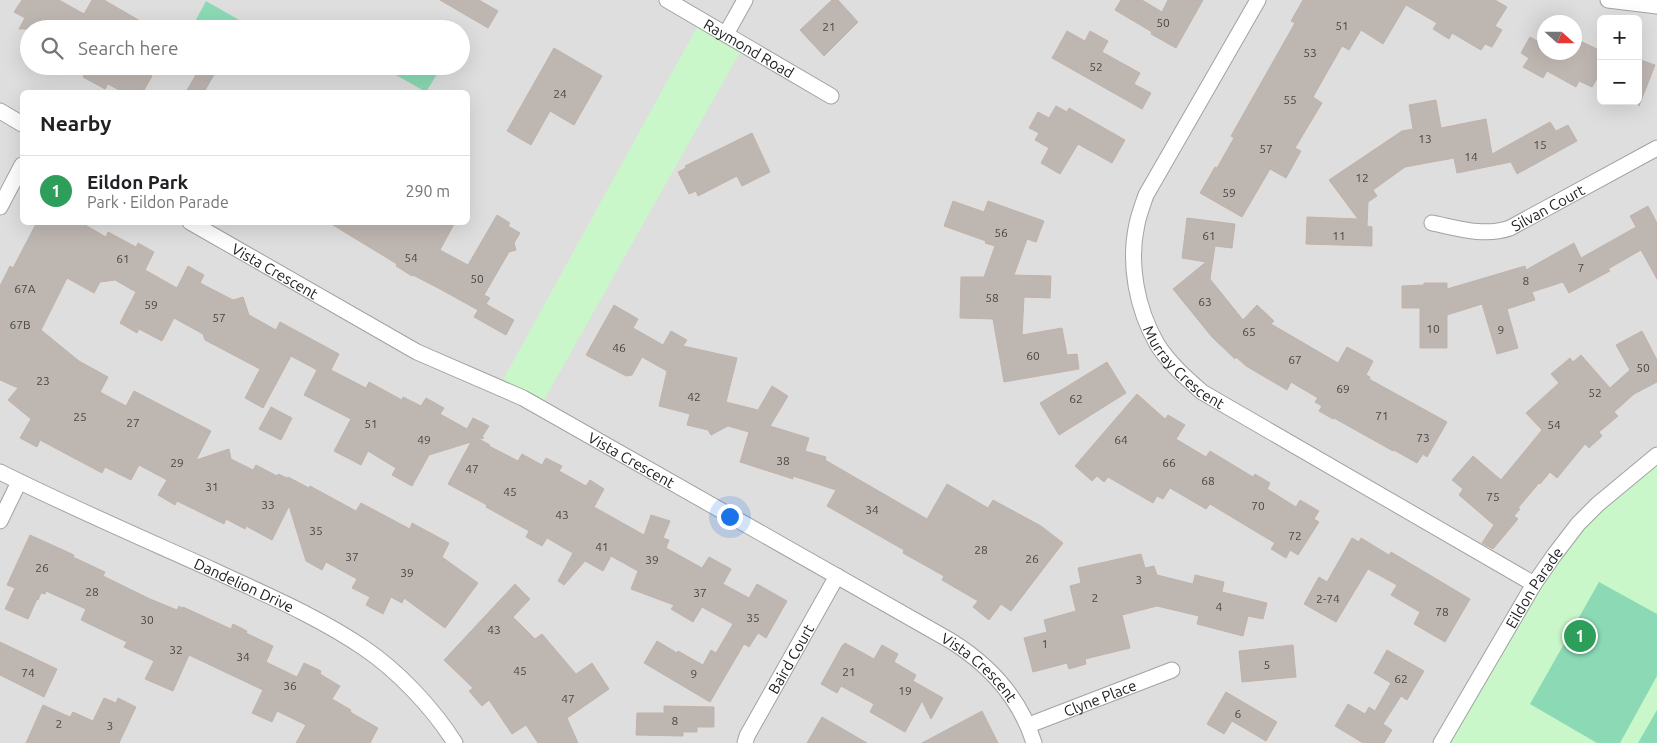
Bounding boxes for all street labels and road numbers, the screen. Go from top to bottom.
street label: Raymond Road [701,15,797,81]
street label: Silvan Court [1508,181,1587,234]
street label: Vista Crescent [229,239,321,302]
street label: Murray Crescent [1140,323,1228,412]
street label: Vista Crescent [585,428,678,491]
street label: Eildon Parade [1502,544,1566,631]
street label: Dandelion Drive [192,554,297,615]
street label: Baird Court [764,621,817,696]
street label: Vista Crescent [938,629,1021,705]
street label: Clyne Place [1061,676,1139,719]

